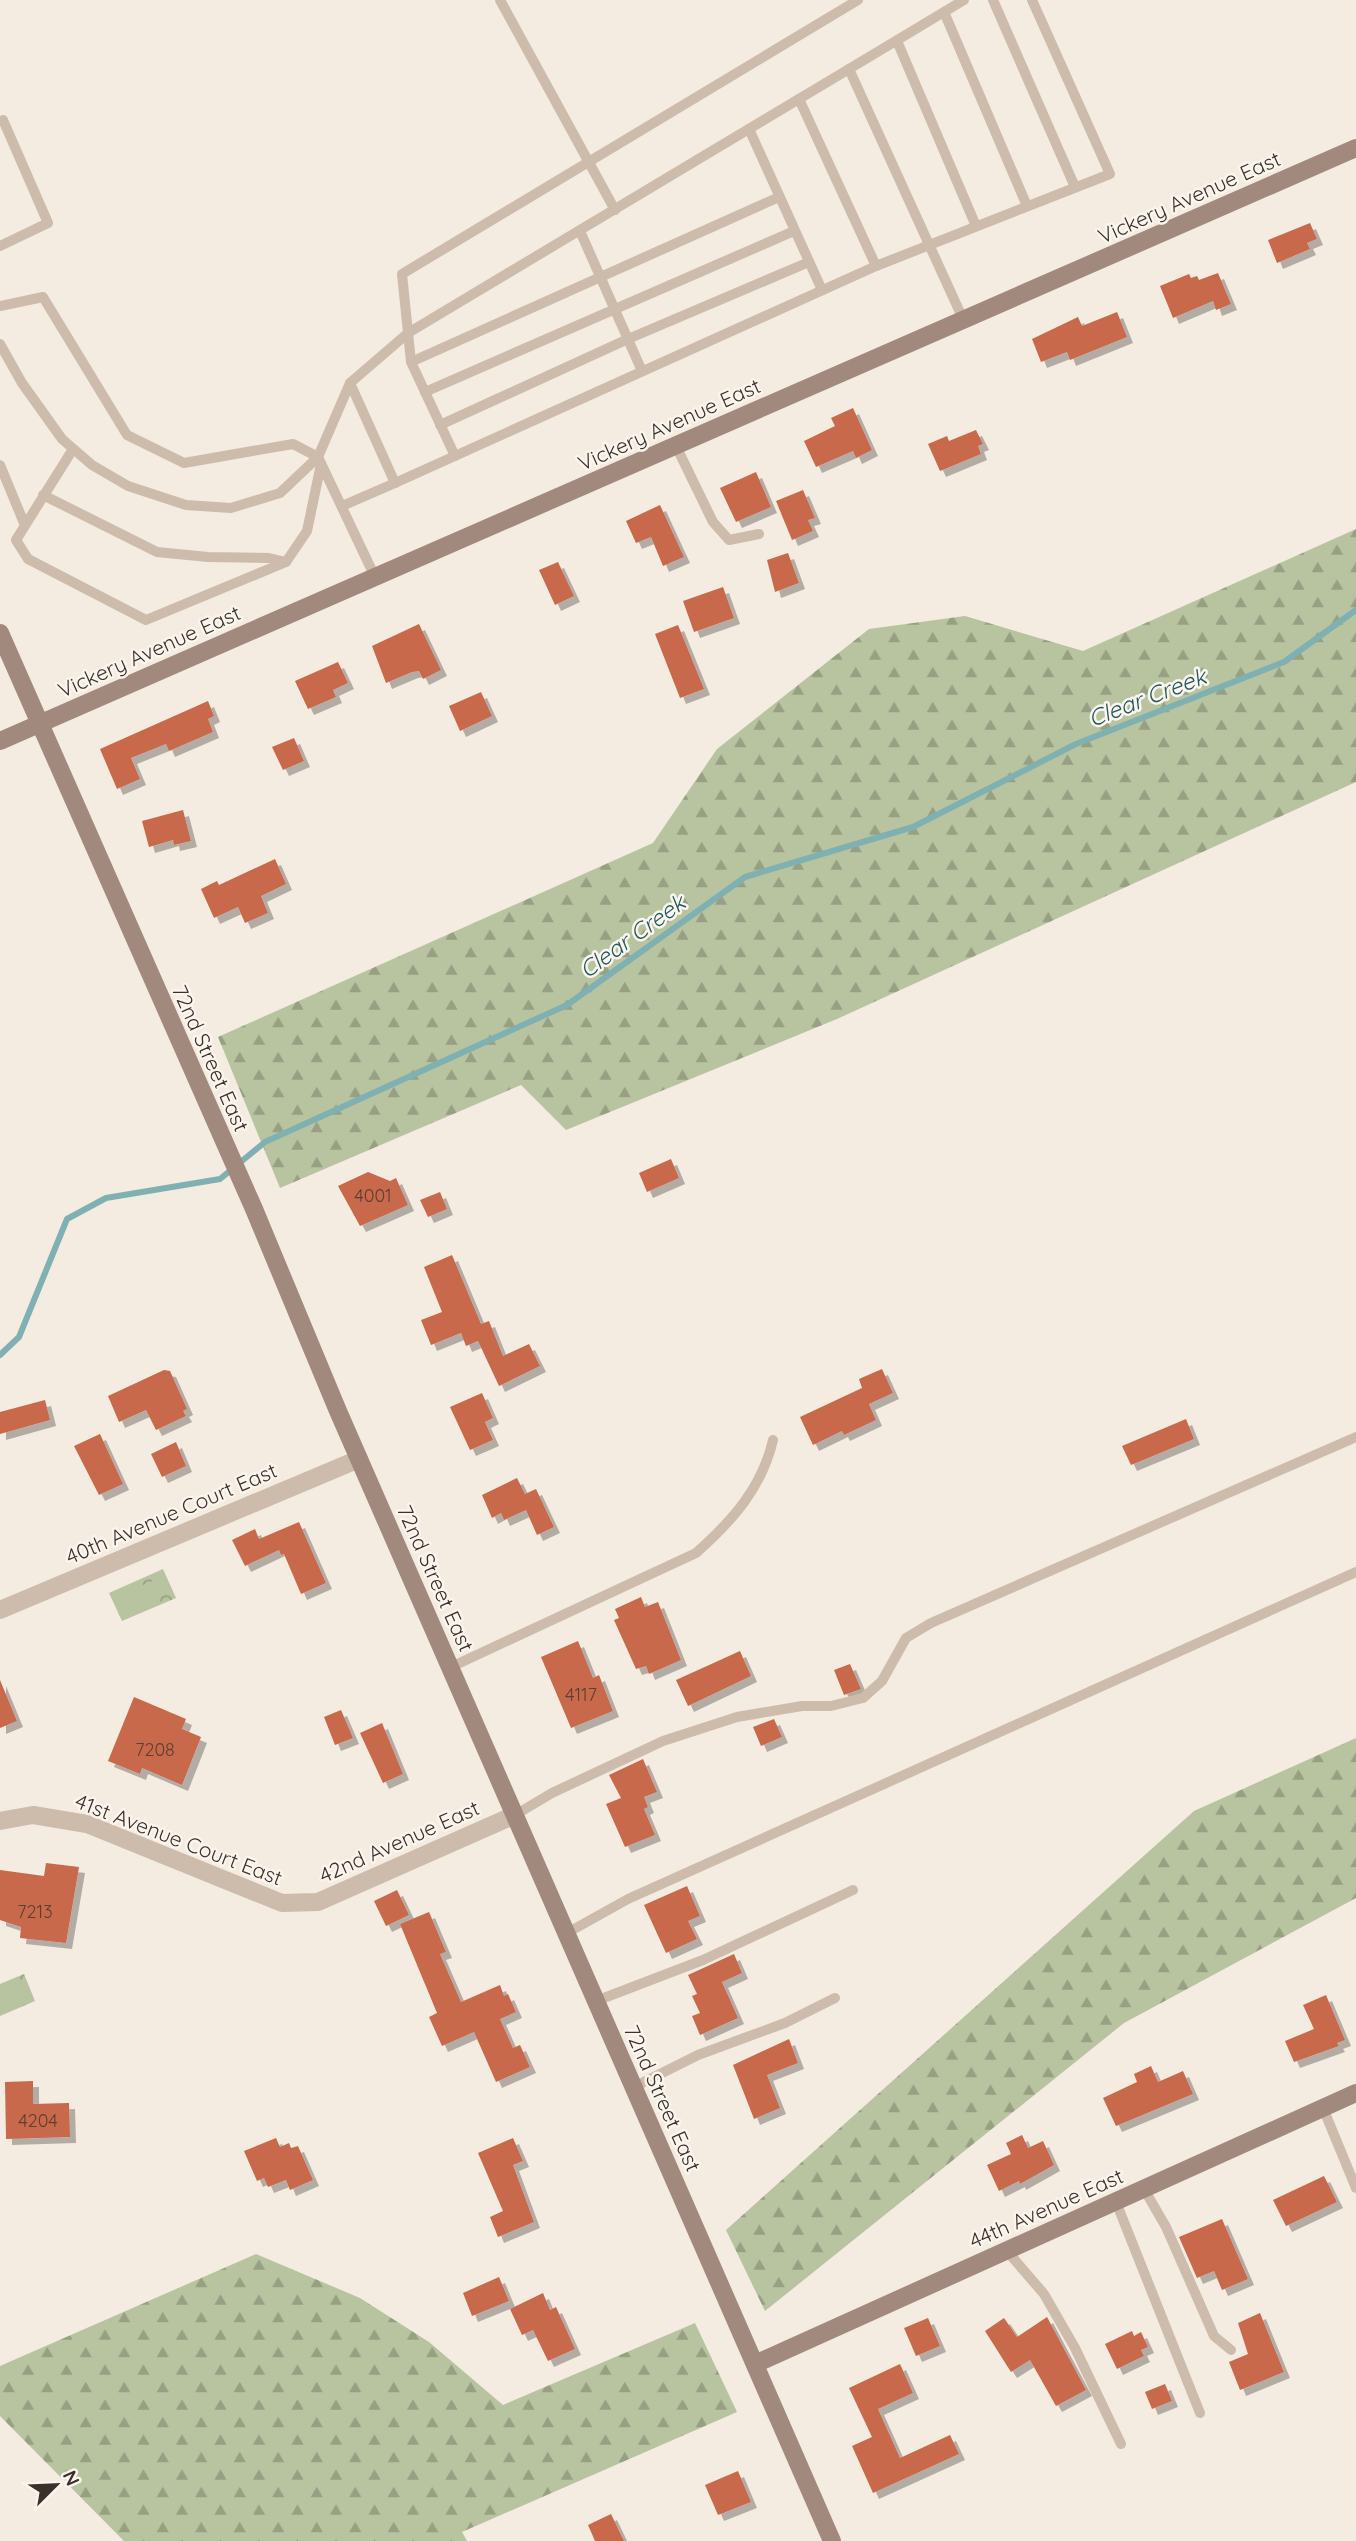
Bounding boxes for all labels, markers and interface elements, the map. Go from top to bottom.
street label: Vickery Avenue East [1094,145,1284,249]
street label: Vickery Avenue East [574,372,764,476]
street label: Vickery Avenue East [54,599,244,703]
water label: Clear Creek [1084,661,1212,733]
water label: Clear Creek [573,887,692,984]
street label: 72nd Street East [167,981,255,1135]
house number: 4001 [354,1184,392,1207]
street label: 40th Avenue Court East [62,1457,280,1569]
street label: 72nd Street East [392,1501,480,1655]
house number: 4117 [565,1683,597,1706]
house number: 7208 [135,1738,175,1761]
street label: 41st Avenue Court East [72,1787,286,1891]
street label: 42nd Avenue East [315,1794,483,1888]
house number: 7213 [17,1900,53,1923]
street label: 72nd Street East [619,2021,707,2175]
house number: 4204 [18,2109,58,2132]
street label: 44th Avenue East [965,2162,1127,2254]
north arrow [21,2450,91,2520]
text: N [58,2467,85,2489]

